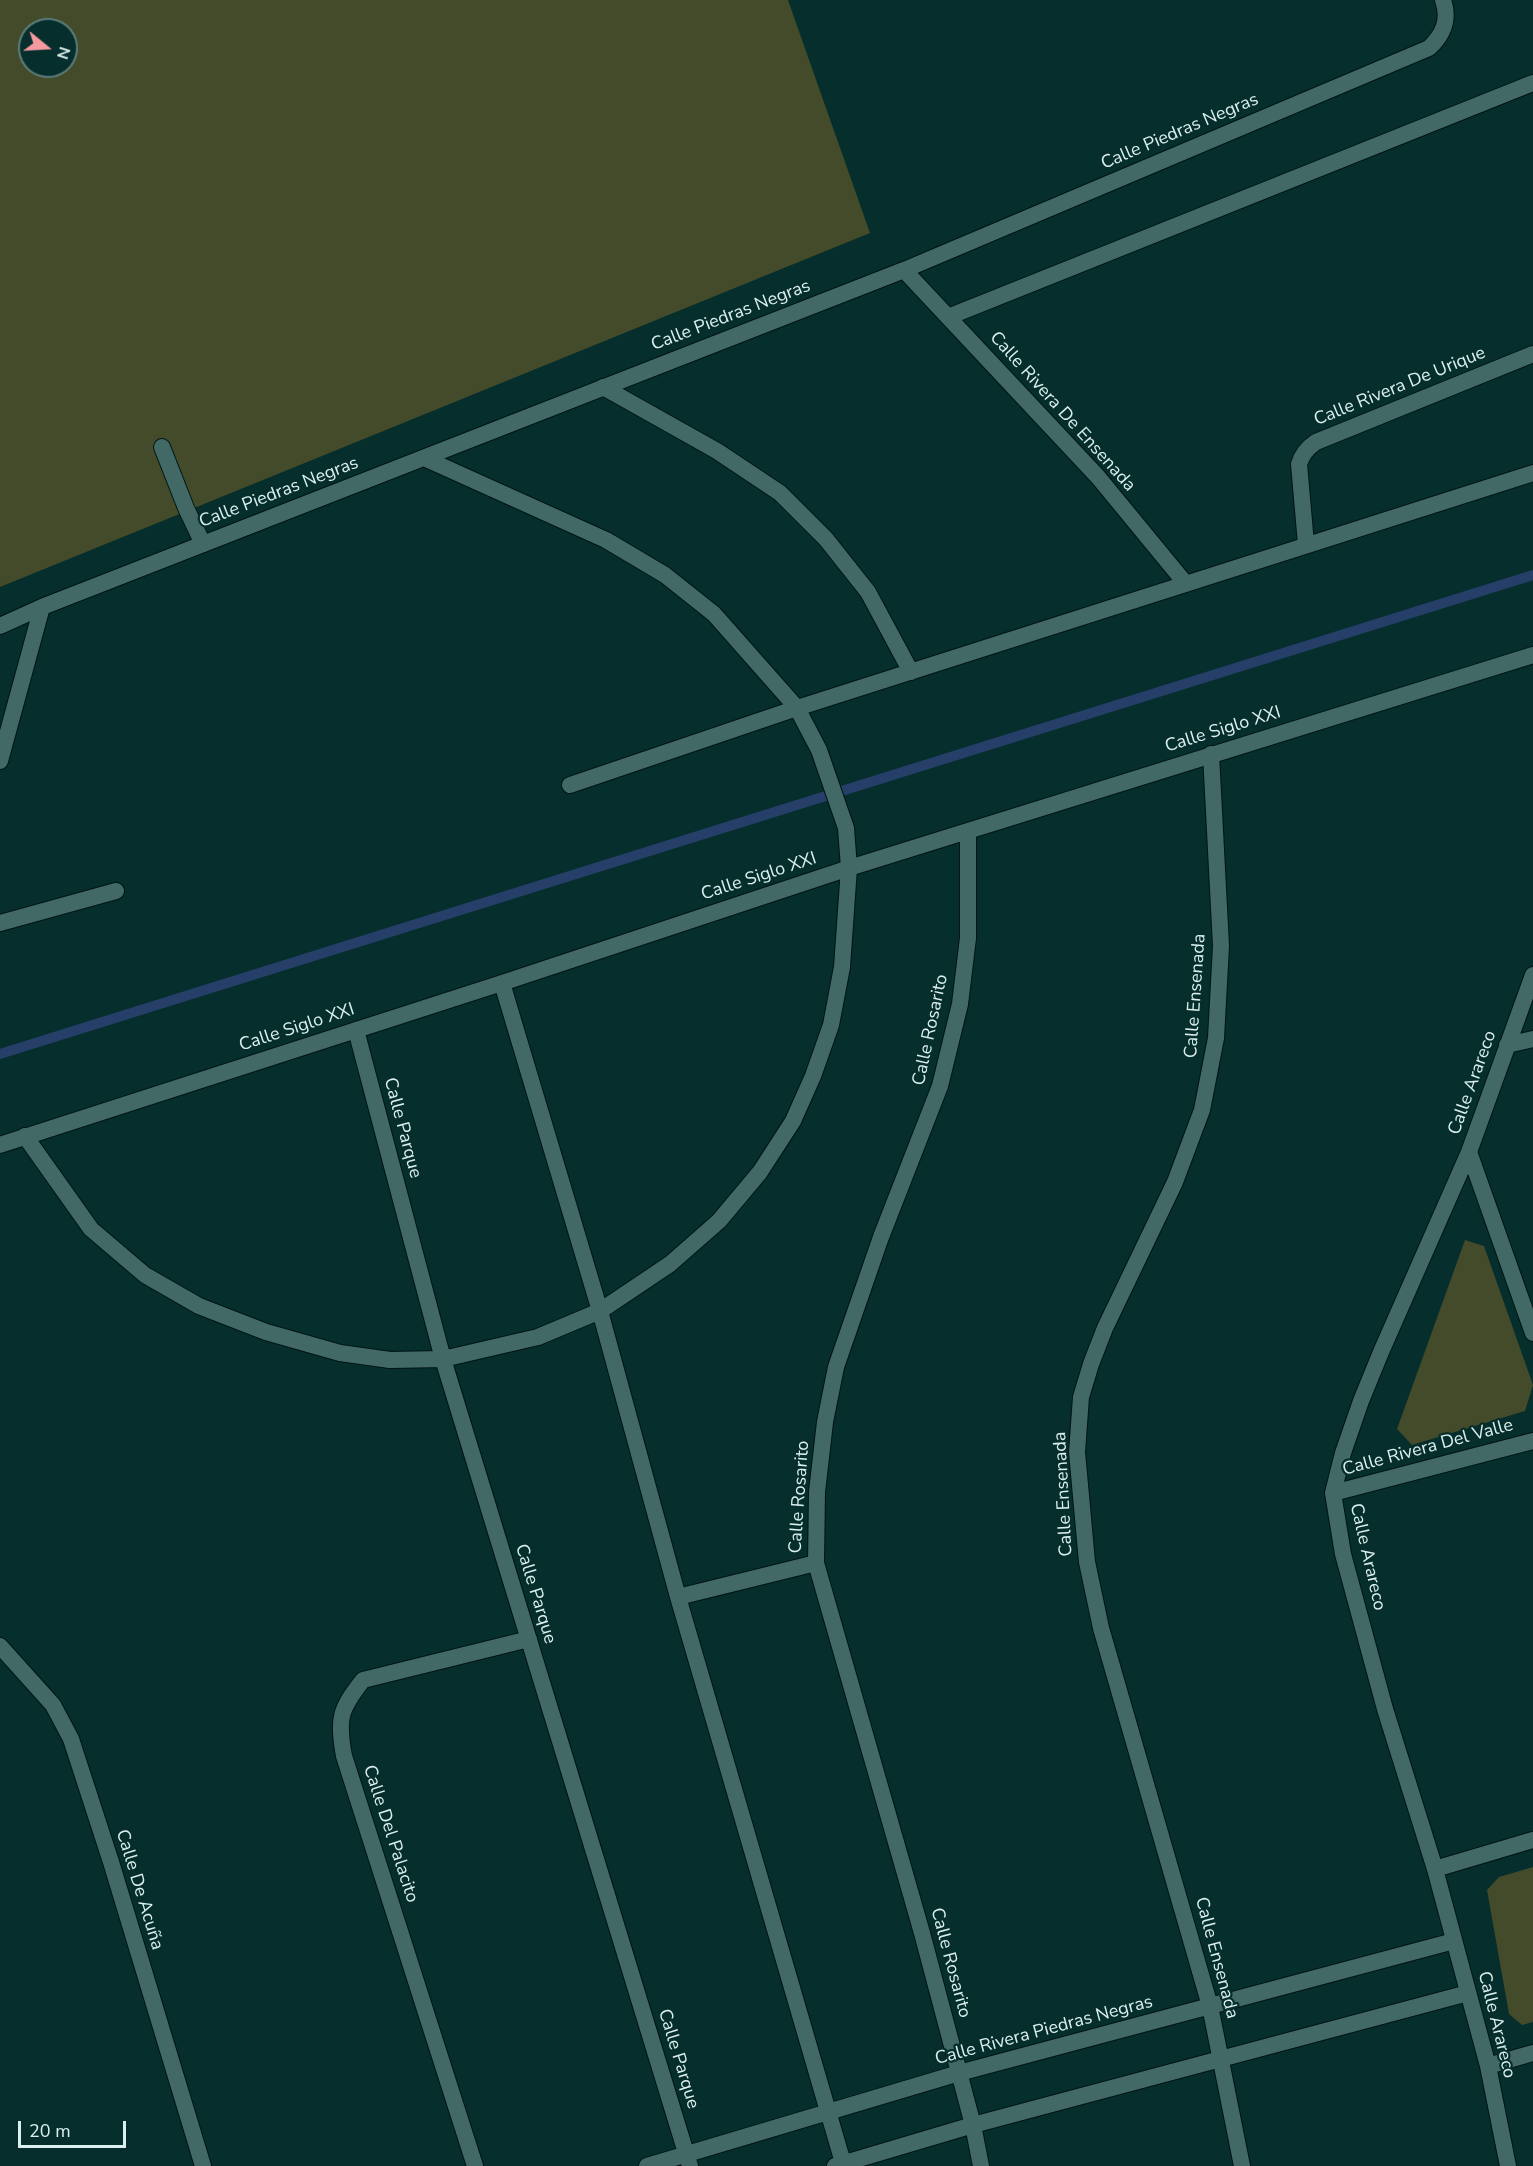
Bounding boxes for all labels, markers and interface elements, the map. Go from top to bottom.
north arrow [18,18,78,78]
text: N [51,44,76,62]
street label: Calle Piedras Negras [1098,89,1262,175]
street label: Calle Piedras Negras [648,276,814,356]
street label: Calle Rivera De Ensenada [984,328,1140,496]
street label: Calle Rivera De Urique [1311,343,1489,431]
street label: Calle Piedras Negras [196,453,362,533]
street label: Calle Siglo XXI [1163,702,1283,758]
street label: Calle Siglo XXI [699,848,819,906]
street label: Calle Ensenada [1181,933,1211,1059]
street label: Calle Rosarito [909,972,953,1088]
street label: Calle Siglo XXI [237,999,357,1057]
street label: Calle Arareco [1444,1028,1502,1138]
street label: Calle Parque [378,1075,426,1181]
street label: Calle Rivera Del Valle [1340,1415,1516,1481]
street label: Calle Ensenada [1050,1431,1078,1557]
street label: Calle Rosarito [785,1440,815,1554]
street label: Calle Arareco [1344,1501,1390,1613]
street label: Calle Parque [510,1542,560,1646]
street label: Calle Del Palacito [358,1763,422,1905]
street label: Calle De Acuña [110,1827,168,1953]
street label: Calle Ensenada [1189,1895,1243,2021]
street label: Calle Rosarito [925,1906,975,2020]
street label: Calle Arareco [1472,1969,1520,2081]
street label: Calle Rivera Piedras Negras [933,1992,1155,2070]
street label: Calle Parque [653,2007,703,2111]
scale bar [21,2109,129,2147]
text: 20 m [29,2119,71,2143]

